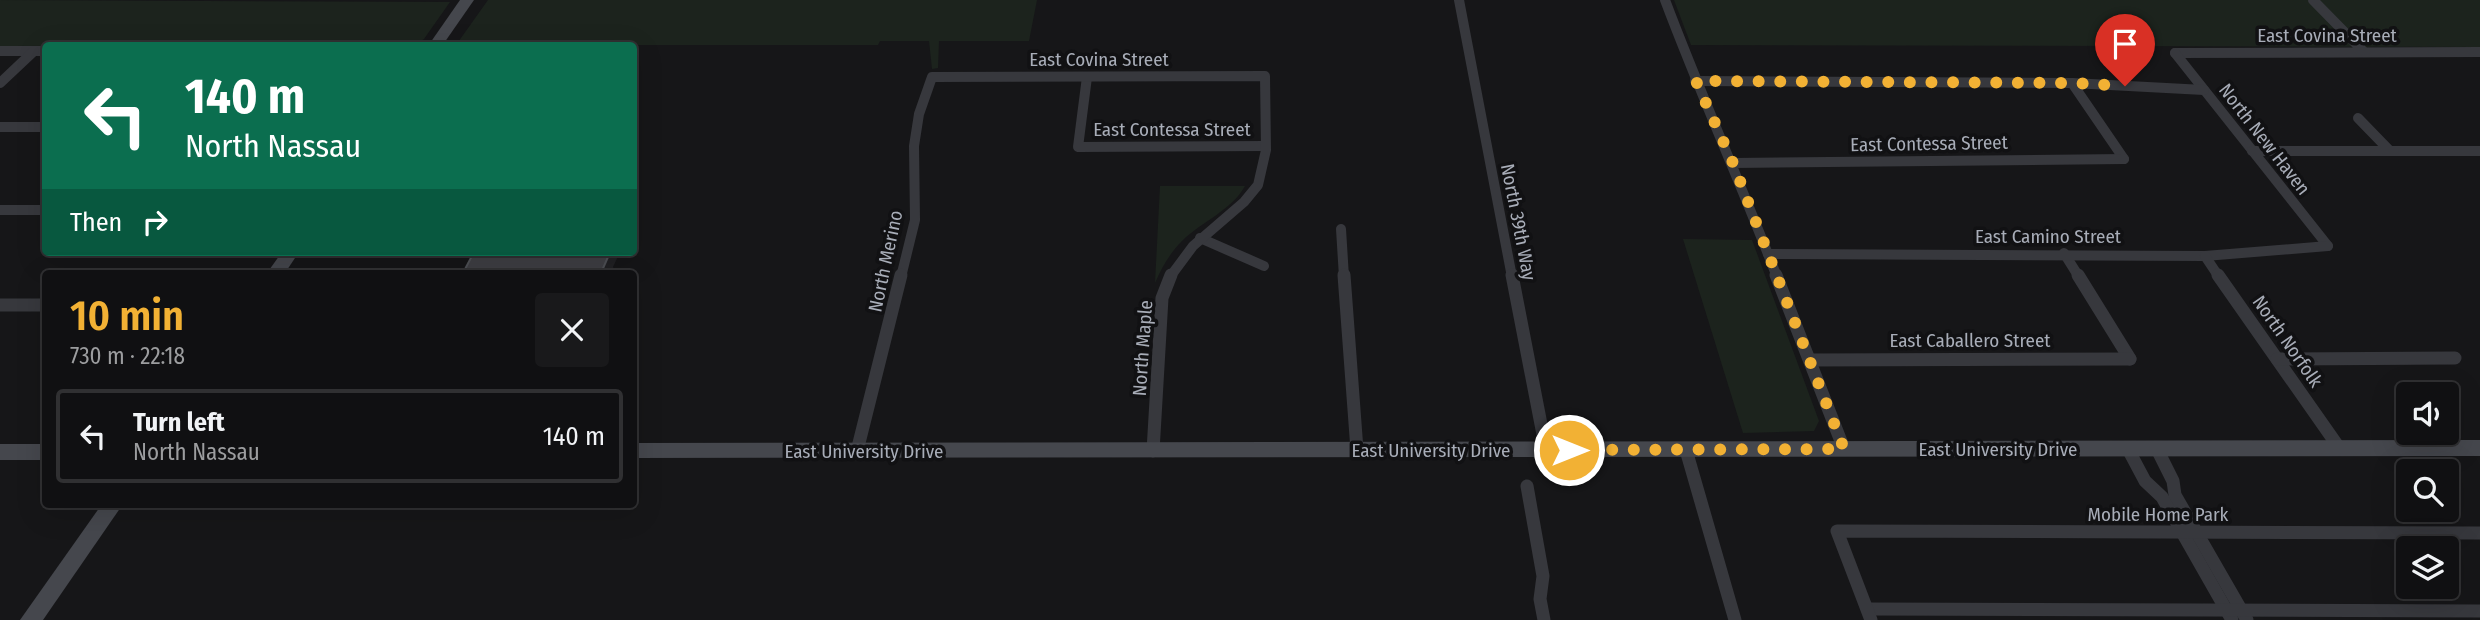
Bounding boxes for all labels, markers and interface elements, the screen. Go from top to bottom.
pin [2095,14,2155,86]
street label: East Covina Street [2257,24,2398,47]
icon: arrive [2106,25,2144,63]
street label: East Covina Street [1029,48,1170,71]
text: 140 m [185,67,305,126]
icon: left [70,70,161,161]
street label: North New Haven [2214,79,2315,200]
street label: East Contessa Street [1093,118,1252,141]
text: North Nassau [185,127,361,165]
street label: East Contessa Street [1850,131,2009,156]
street label: North 39th Way [1496,162,1541,283]
icon: right [136,203,174,241]
text: Then [70,207,122,238]
street label: North Merino [864,208,907,314]
street label: East Camino Street [1975,225,2122,248]
text: 10 min [70,291,184,341]
street label: North Norfolk [2248,291,2328,392]
button: close [535,293,609,367]
street label: North Maple [1128,299,1157,397]
street label: East Caballero Street [1889,329,2051,352]
text: 730 m · 22:18 [70,342,185,370]
map controls [2396,382,2459,599]
button: sound [2396,382,2459,445]
text: Turn left [133,407,225,438]
position arrow [1532,413,1606,487]
icon: left [74,417,112,455]
text: 140 m [543,421,605,452]
text: North Nassau [133,438,260,466]
street label: East University Drive [1919,438,2077,461]
street label: East University Drive [1352,439,1510,462]
street label: East University Drive [785,440,943,463]
button: search [2396,459,2459,522]
street label: Mobile Home Park [2088,503,2229,526]
button: layers [2396,536,2459,599]

